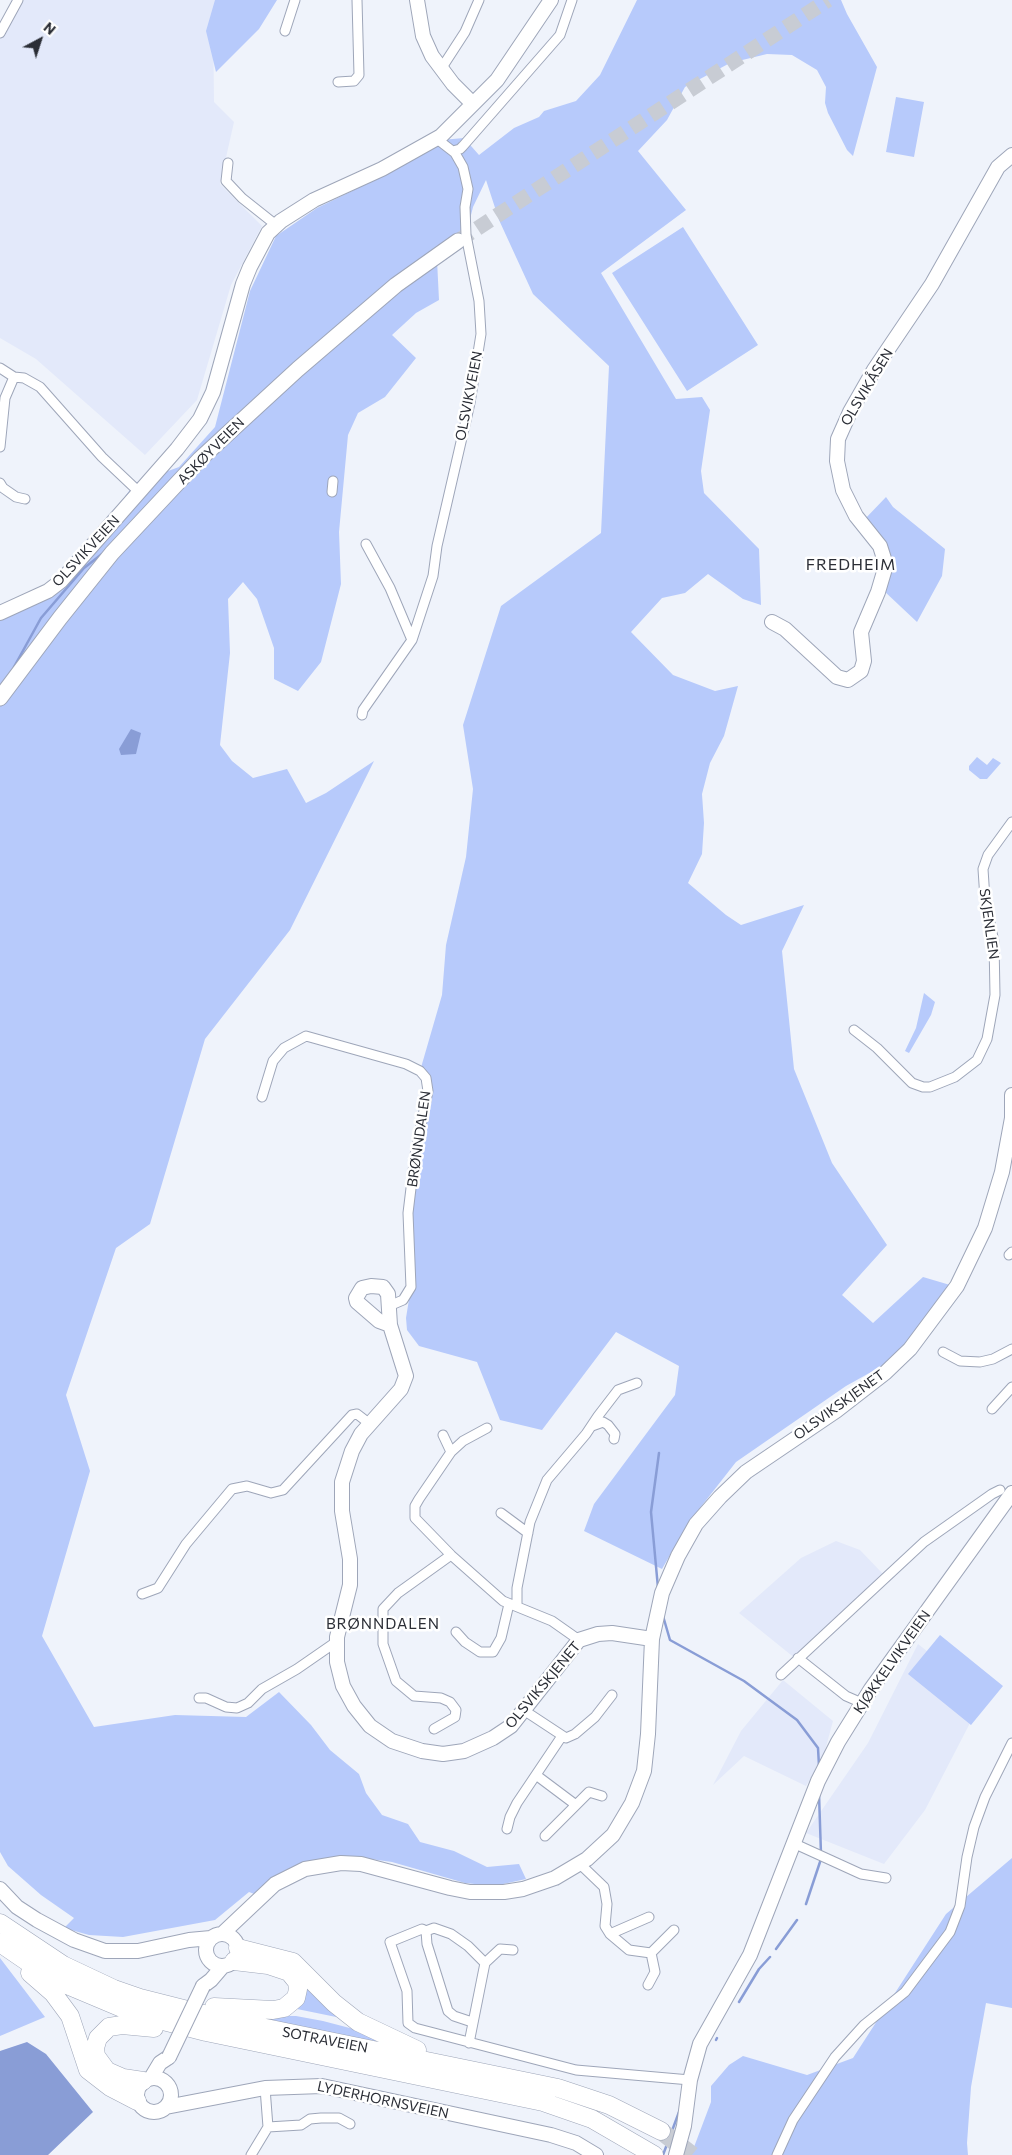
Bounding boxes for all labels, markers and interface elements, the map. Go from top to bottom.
north arrow [15,15,65,65]
text: N [40,18,59,38]
street label: OLSVIKÅSEN [837,345,897,429]
street label: OLSVIKVEIEN [452,350,486,442]
street label: ASKØYVEIEN [174,414,248,488]
street label: OLSVIKVEIEN [49,512,123,590]
district label: FREDHEIM [805,555,897,575]
street label: SKJENLIEN [976,888,1002,960]
street label: BRØNNDALEN [404,1090,434,1188]
street label: OLSVIKSKJENET [790,1366,888,1444]
street label: KJØKKELVIKVEIEN [850,1607,934,1717]
district label: BRØNNDALEN [325,1615,441,1633]
street label: OLSVIKSKJENET [502,1638,584,1732]
street label: SOTRAVEIEN [281,2023,369,2057]
street label: LYDERHORNSVEIEN [316,2078,450,2122]

